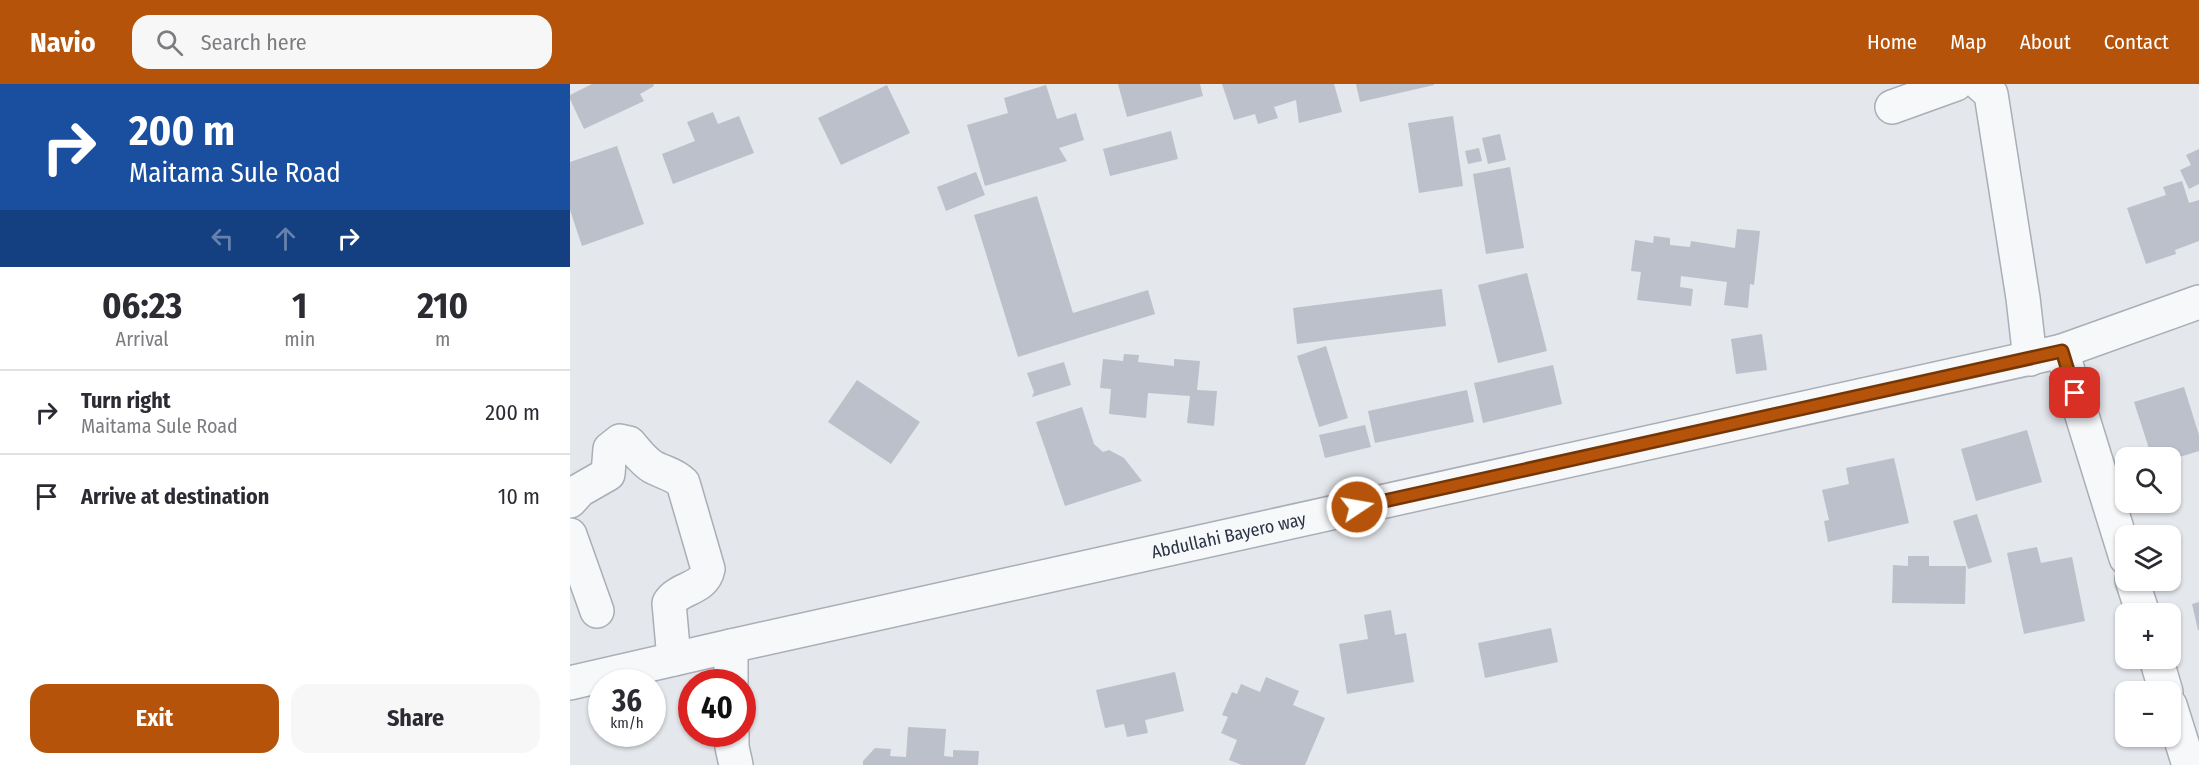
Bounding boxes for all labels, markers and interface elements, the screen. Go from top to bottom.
search box [132,15,552,69]
text: Navio [30,26,96,59]
icon: search [153,26,186,59]
text: Search here [201,29,307,56]
text: Home [1867,29,1917,55]
text: Map [1950,29,1987,55]
text: About [2020,29,2071,55]
text: Contact [2104,29,2169,55]
text: 200 m [129,106,235,156]
icon: right [30,108,108,186]
text: Maitama Sule Road [129,157,341,189]
icon: left [206,222,239,255]
icon: ahead [269,222,302,255]
icon: right [332,222,365,255]
text: 06:23 [102,284,182,328]
text: 1 [292,284,307,328]
text: 210 [417,284,468,328]
text: Arrival [116,327,169,351]
text: min [284,327,315,351]
text: m [435,327,450,351]
pin [2049,367,2100,418]
icon: arrive [2058,376,2091,409]
text: Turn right [81,387,170,414]
icon: right [30,396,63,429]
text: 200 m [485,399,540,426]
text: Maitama Sule Road [81,414,238,438]
map controls [2115,447,2181,747]
button: search [2115,447,2181,513]
position arrow [1325,475,1389,539]
icon: arrive [30,480,63,513]
text: Arrive at destination [81,483,269,510]
text: 10 m [498,483,540,510]
street label: Abdullahi Bayero way [1149,508,1308,563]
button: layers [2115,525,2181,591]
button: + [2115,603,2181,669]
speed limit sign: 40 [678,669,756,747]
button: − [2115,681,2181,747]
text: 36 [612,683,642,719]
button: Exit [30,684,279,753]
button: Share [291,684,540,753]
text: km/h [610,714,644,732]

